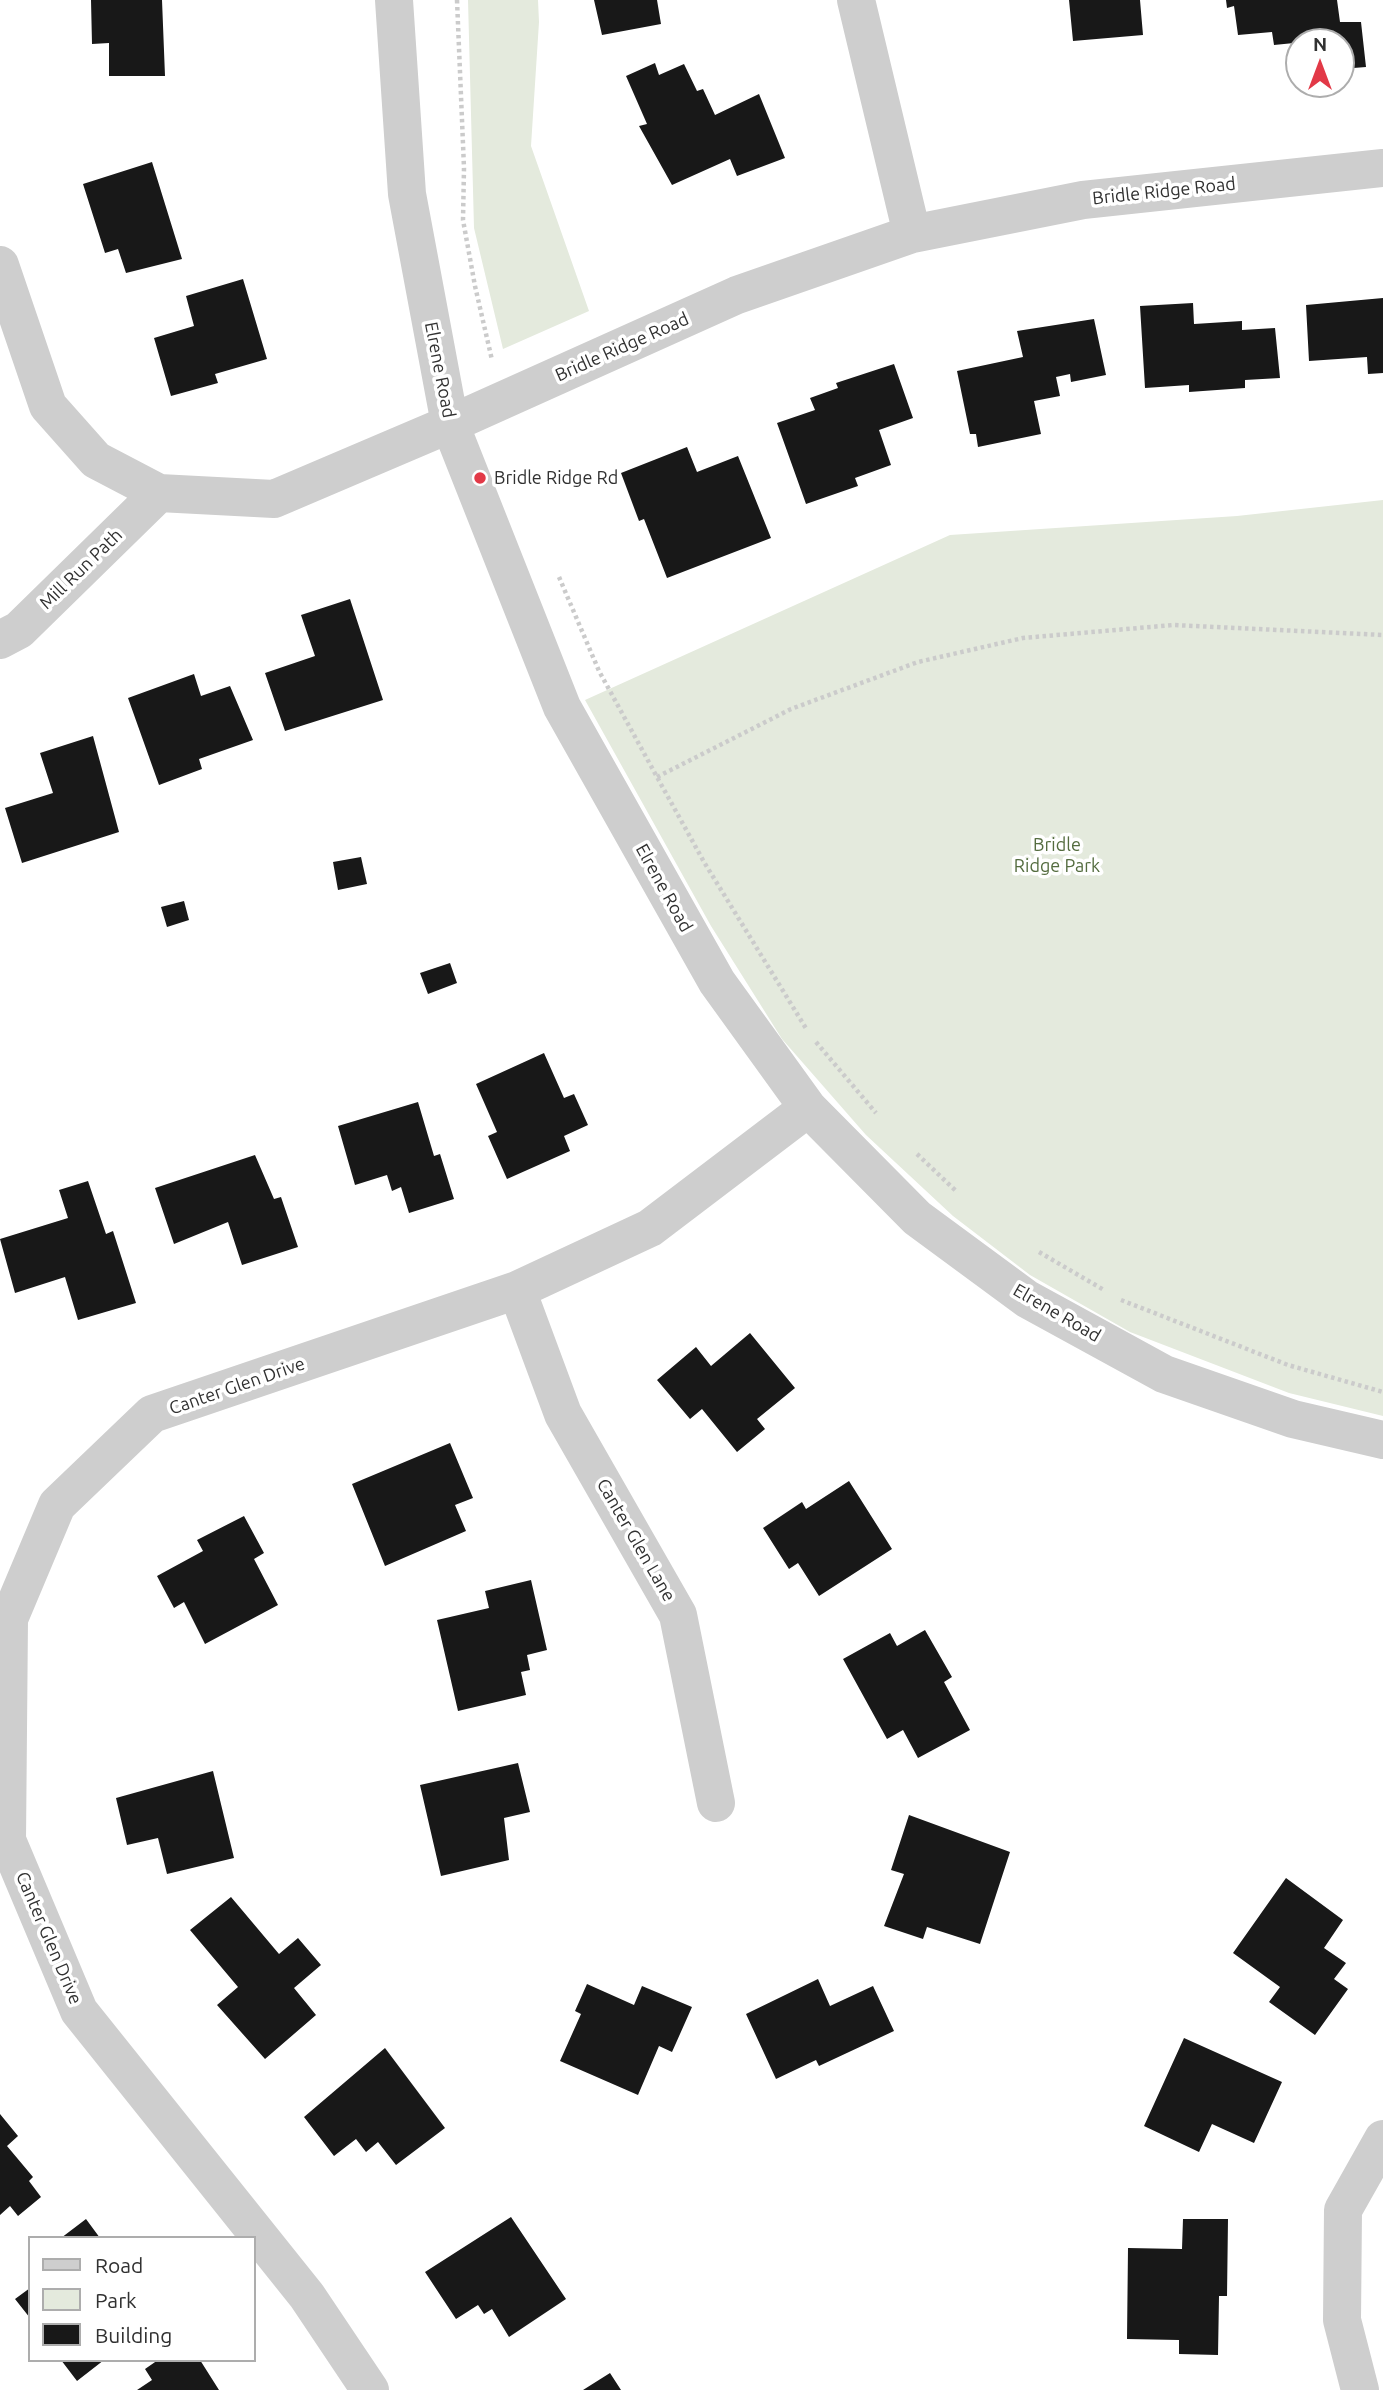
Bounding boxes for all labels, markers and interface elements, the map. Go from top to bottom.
north arrow [1285,28,1355,98]
text: N [1313,33,1327,55]
street label: Bridle Ridge Road [1091,173,1237,209]
street label: Bridle Ridge Road [552,308,692,386]
street label: Elrene Road [420,320,460,420]
place label: Bridle Ridge Rd [494,467,618,489]
marker: Bridle Ridge Rd [472,470,488,486]
street label: Mill Run Path [35,524,127,614]
park label: Bridle Ridge Park [1014,834,1100,876]
street label: Elrene Road [631,840,697,936]
street label: Elrene Road [1009,1279,1105,1347]
street label: Canter Glen Drive [166,1353,308,1419]
street label: Canter Glen Lane [592,1475,680,1605]
street label: Canter Glen Drive [11,1868,87,2008]
legend [28,2236,256,2362]
text: Road [95,2253,143,2277]
text: Park [95,2288,137,2312]
text: Building [95,2323,172,2347]

